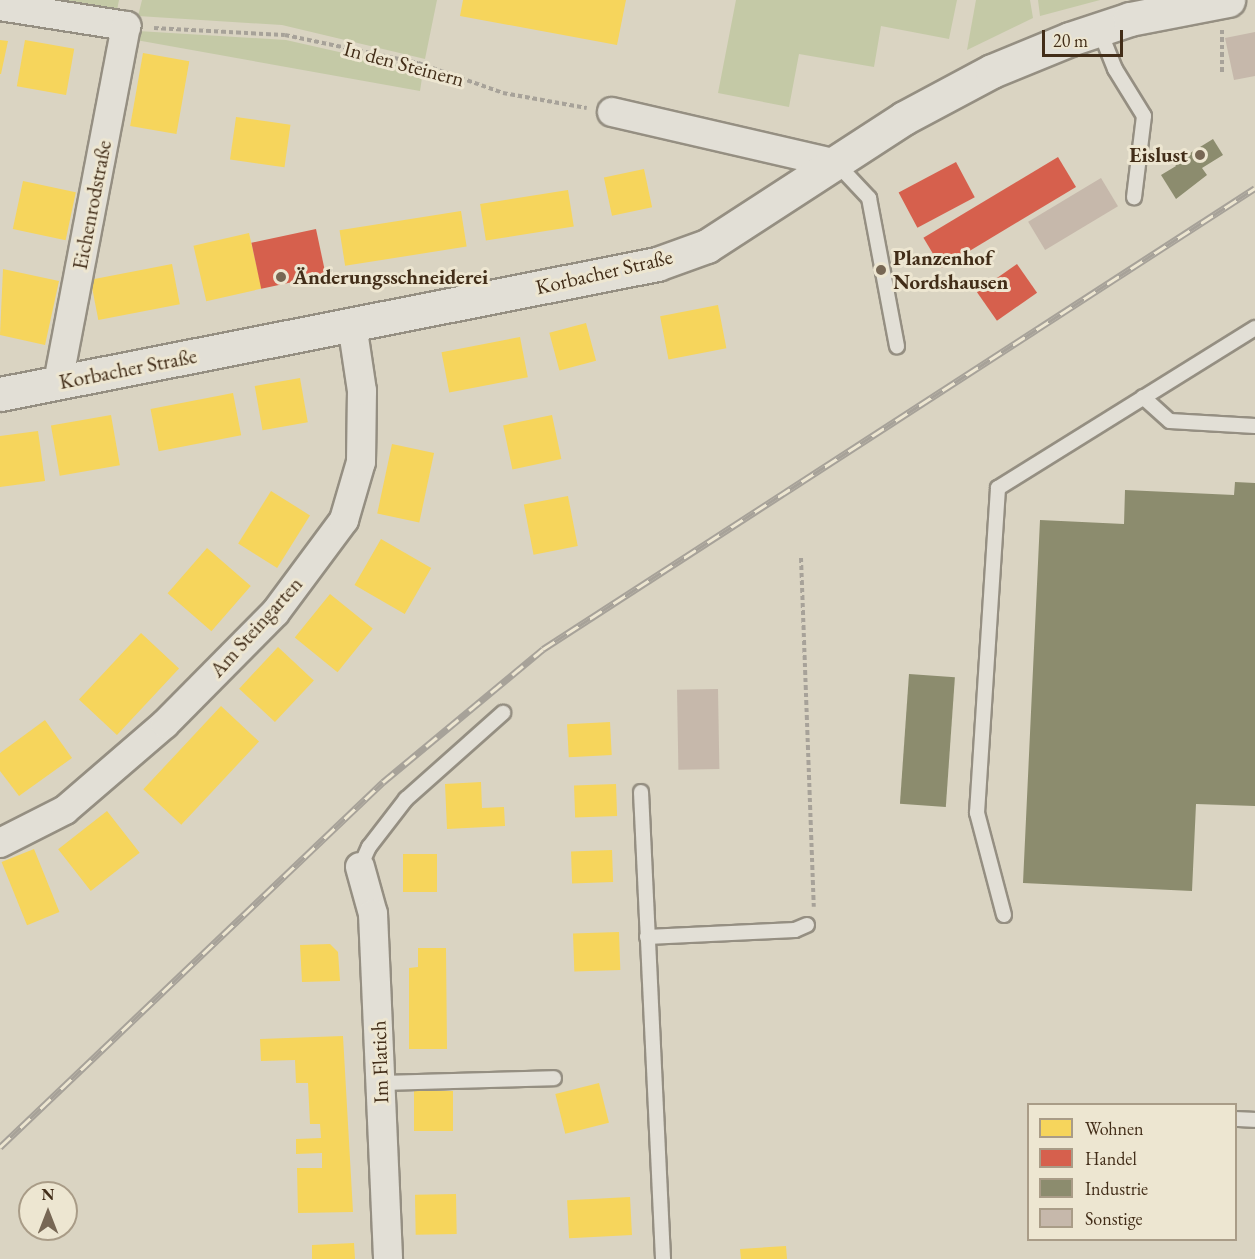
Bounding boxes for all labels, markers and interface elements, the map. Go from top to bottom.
scale bar [1045,18,1126,56]
text: 20 m [1053,29,1088,52]
street label: In den Steinern [341,36,467,92]
street label: Eichenrodstraße [67,138,117,272]
place label: Eislust [1129,142,1188,168]
marker: Eislust [1193,148,1207,162]
street label: Korbacher Straße [533,244,675,300]
place label: Planzenhof Nordshausen [893,245,1008,295]
marker: Planzenhof Nordshausen [874,263,888,277]
place label: Änderungsschneiderei [293,264,488,290]
marker: Änderungsschneiderei [274,270,288,284]
street label: Korbacher Straße [57,343,199,395]
street label: Am Steingarten [204,572,308,682]
street label: Im Flatich [366,1020,394,1104]
legend [1027,1103,1237,1241]
text: Wohnen [1085,1117,1144,1140]
text: Handel [1085,1147,1137,1170]
text: Industrie [1085,1177,1148,1200]
north arrow [18,1181,78,1241]
text: N [42,1184,54,1205]
text: Sonstige [1085,1207,1143,1230]

